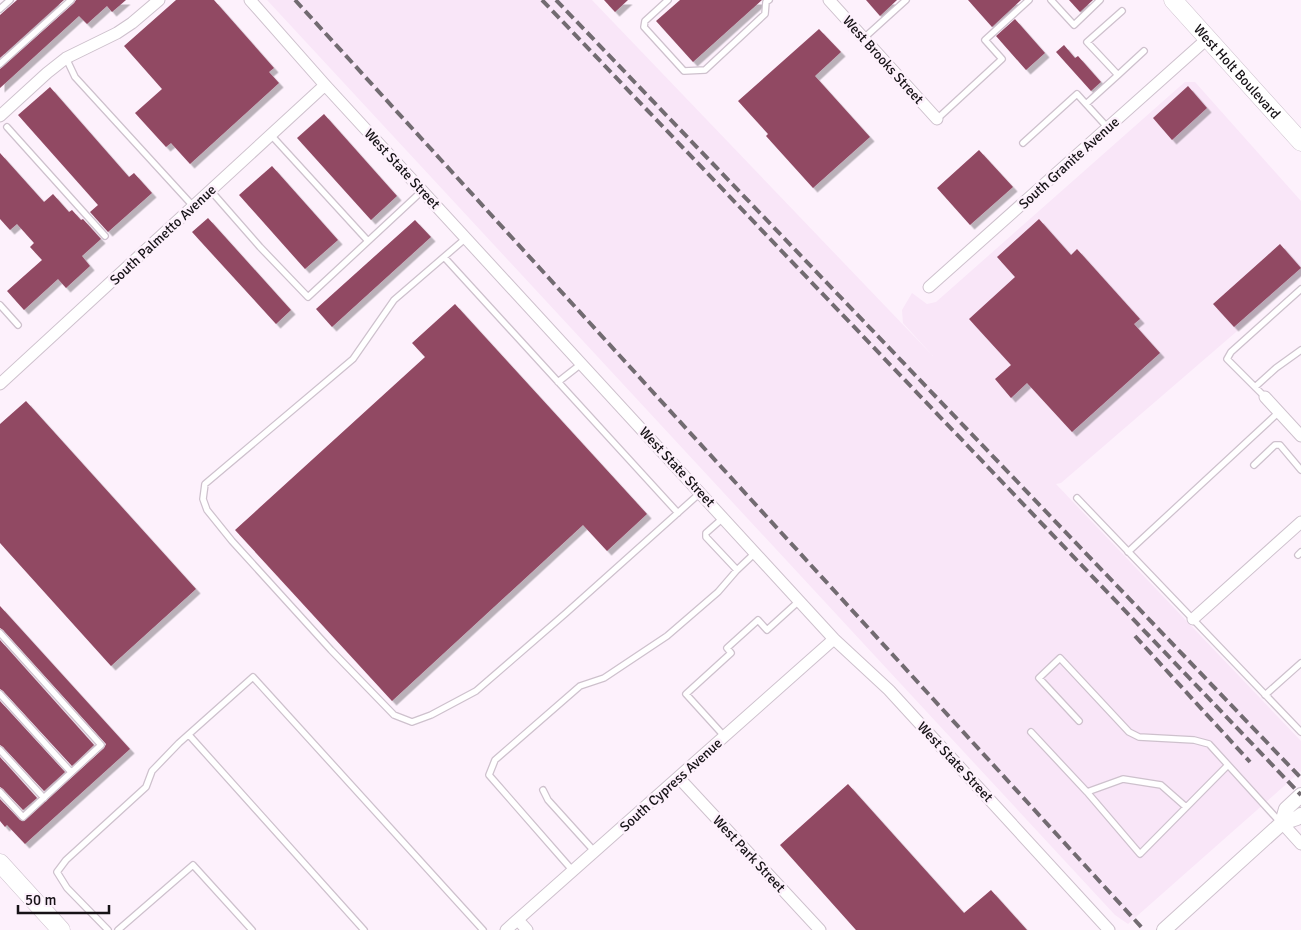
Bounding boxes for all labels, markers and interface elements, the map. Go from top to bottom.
street label: West Brooks Street [839,12,927,108]
street label: West Holt Boulevard [1190,21,1284,122]
street label: South Granite Avenue [1015,113,1123,213]
street label: West State Street [361,125,444,213]
street label: South Palmetto Avenue [106,181,220,289]
street label: West State Street [636,423,719,511]
street label: West State Street [914,718,997,806]
street label: South Cypress Avenue [616,735,726,835]
street label: West Park Street [709,812,789,896]
scale bar [18,882,109,914]
text: 50 m [25,891,56,909]

